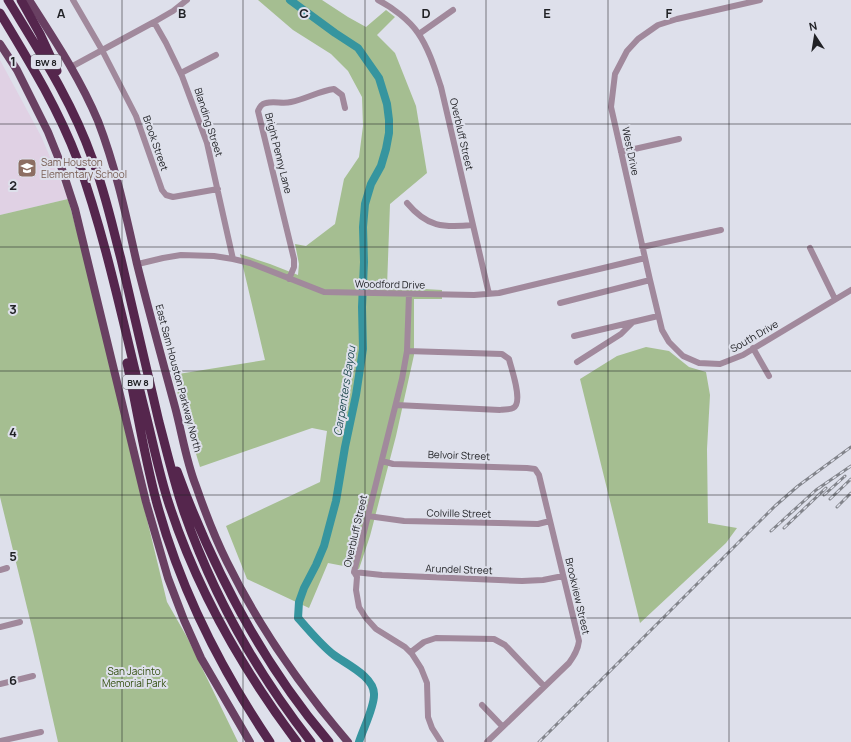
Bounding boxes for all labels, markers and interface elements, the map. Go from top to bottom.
text: A [57,4,66,22]
text: B [178,4,186,22]
text: C [299,4,309,22]
text: D [421,4,431,22]
text: E [543,4,551,22]
text: F [666,4,673,22]
north arrow [795,16,835,56]
text: N [807,18,818,34]
text: 1 [10,52,16,70]
road number: BW 8 [31,55,61,69]
street label: Blanding Street [191,86,227,158]
street label: Overbluff Street [447,96,477,172]
street label: Bright Penny Lane [262,111,296,195]
street label: Brook Street [140,113,172,173]
street label: West Drive [619,125,643,177]
place label: Sam Houston Elementary School [41,155,127,181]
school or university icon: Sam Houston Elementary School [16,157,38,179]
text: 2 [9,176,17,194]
street label: Woodford Drive [355,276,426,292]
text: 3 [9,300,17,318]
street label: East Sam Houston Parkway North [153,303,206,454]
street label: South Drive [727,317,781,355]
water label: Carpenters Bayou [329,344,359,437]
road number: BW 8 [123,375,153,389]
text: 4 [9,423,17,441]
street label: Belvoir Street [428,447,490,463]
street label: Overbluff Street [340,493,370,569]
street label: Colville Street [427,505,491,521]
text: 5 [9,547,17,565]
street label: Brookview Street [562,556,594,636]
street label: Arundel Street [425,561,493,577]
park label: San Jacinto Memorial Park [102,664,167,690]
text: 6 [9,671,17,689]

